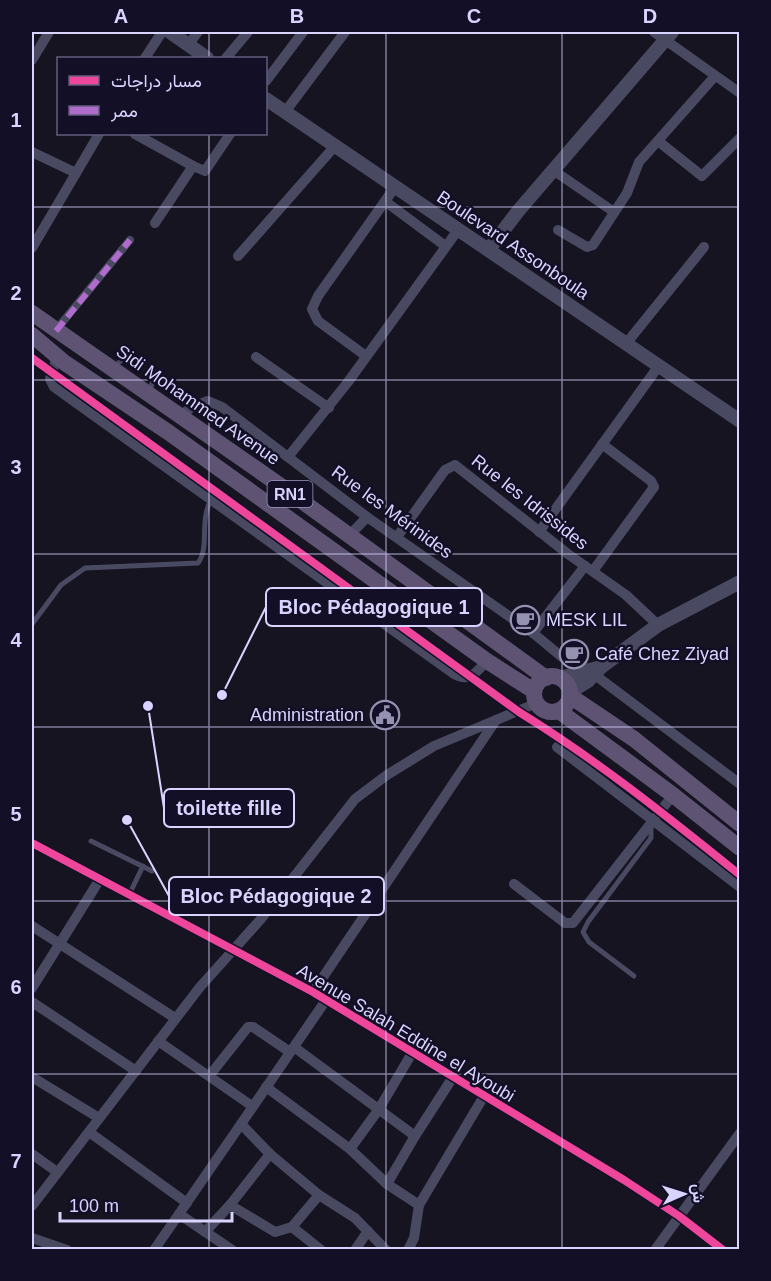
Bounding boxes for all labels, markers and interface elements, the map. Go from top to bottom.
text: A [114,5,128,27]
text: B [290,5,304,27]
text: C [467,5,481,27]
text: D [643,5,657,27]
legend [57,57,267,135]
text: مسار دراجات [111,71,202,92]
text: ممر [110,101,138,122]
text: 1 [10,109,22,131]
street label: Boulevard Assonboula [433,187,594,304]
text: 2 [10,282,22,304]
street label: Sidi Mohammed Avenue [112,341,284,469]
street label: Rue les Idrissides [468,450,592,554]
text: 3 [10,456,22,478]
street label: Rue les Mérinides [328,462,456,562]
road number: RN1 [268,481,312,507]
callout: Bloc Pédagogique 1 [266,588,482,626]
text: Bloc Pédagogique 1 [278,596,470,618]
cafe icon: MESK LIL [509,604,541,636]
place label: MESK LIL [546,610,627,630]
text: 4 [10,629,22,651]
cafe icon: Café Chez Ziyad [558,638,590,670]
place label: Café Chez Ziyad [595,644,729,664]
public building icon: Administration [369,699,401,731]
place label: Administration [250,705,364,725]
callout: toilette fille [164,789,294,827]
text: toilette fille [176,797,282,819]
text: 5 [10,803,22,825]
callout: Bloc Pédagogique 2 [169,877,384,915]
text: Bloc Pédagogique 2 [180,885,372,907]
street label: Avenue Salah Eddine el Ayoubi [293,960,519,1106]
text: 6 [10,976,22,998]
text: 7 [10,1150,22,1172]
north arrow [654,1164,714,1224]
text: ش [688,1183,707,1203]
scale bar [60,1185,232,1223]
text: 100 m [69,1196,119,1216]

